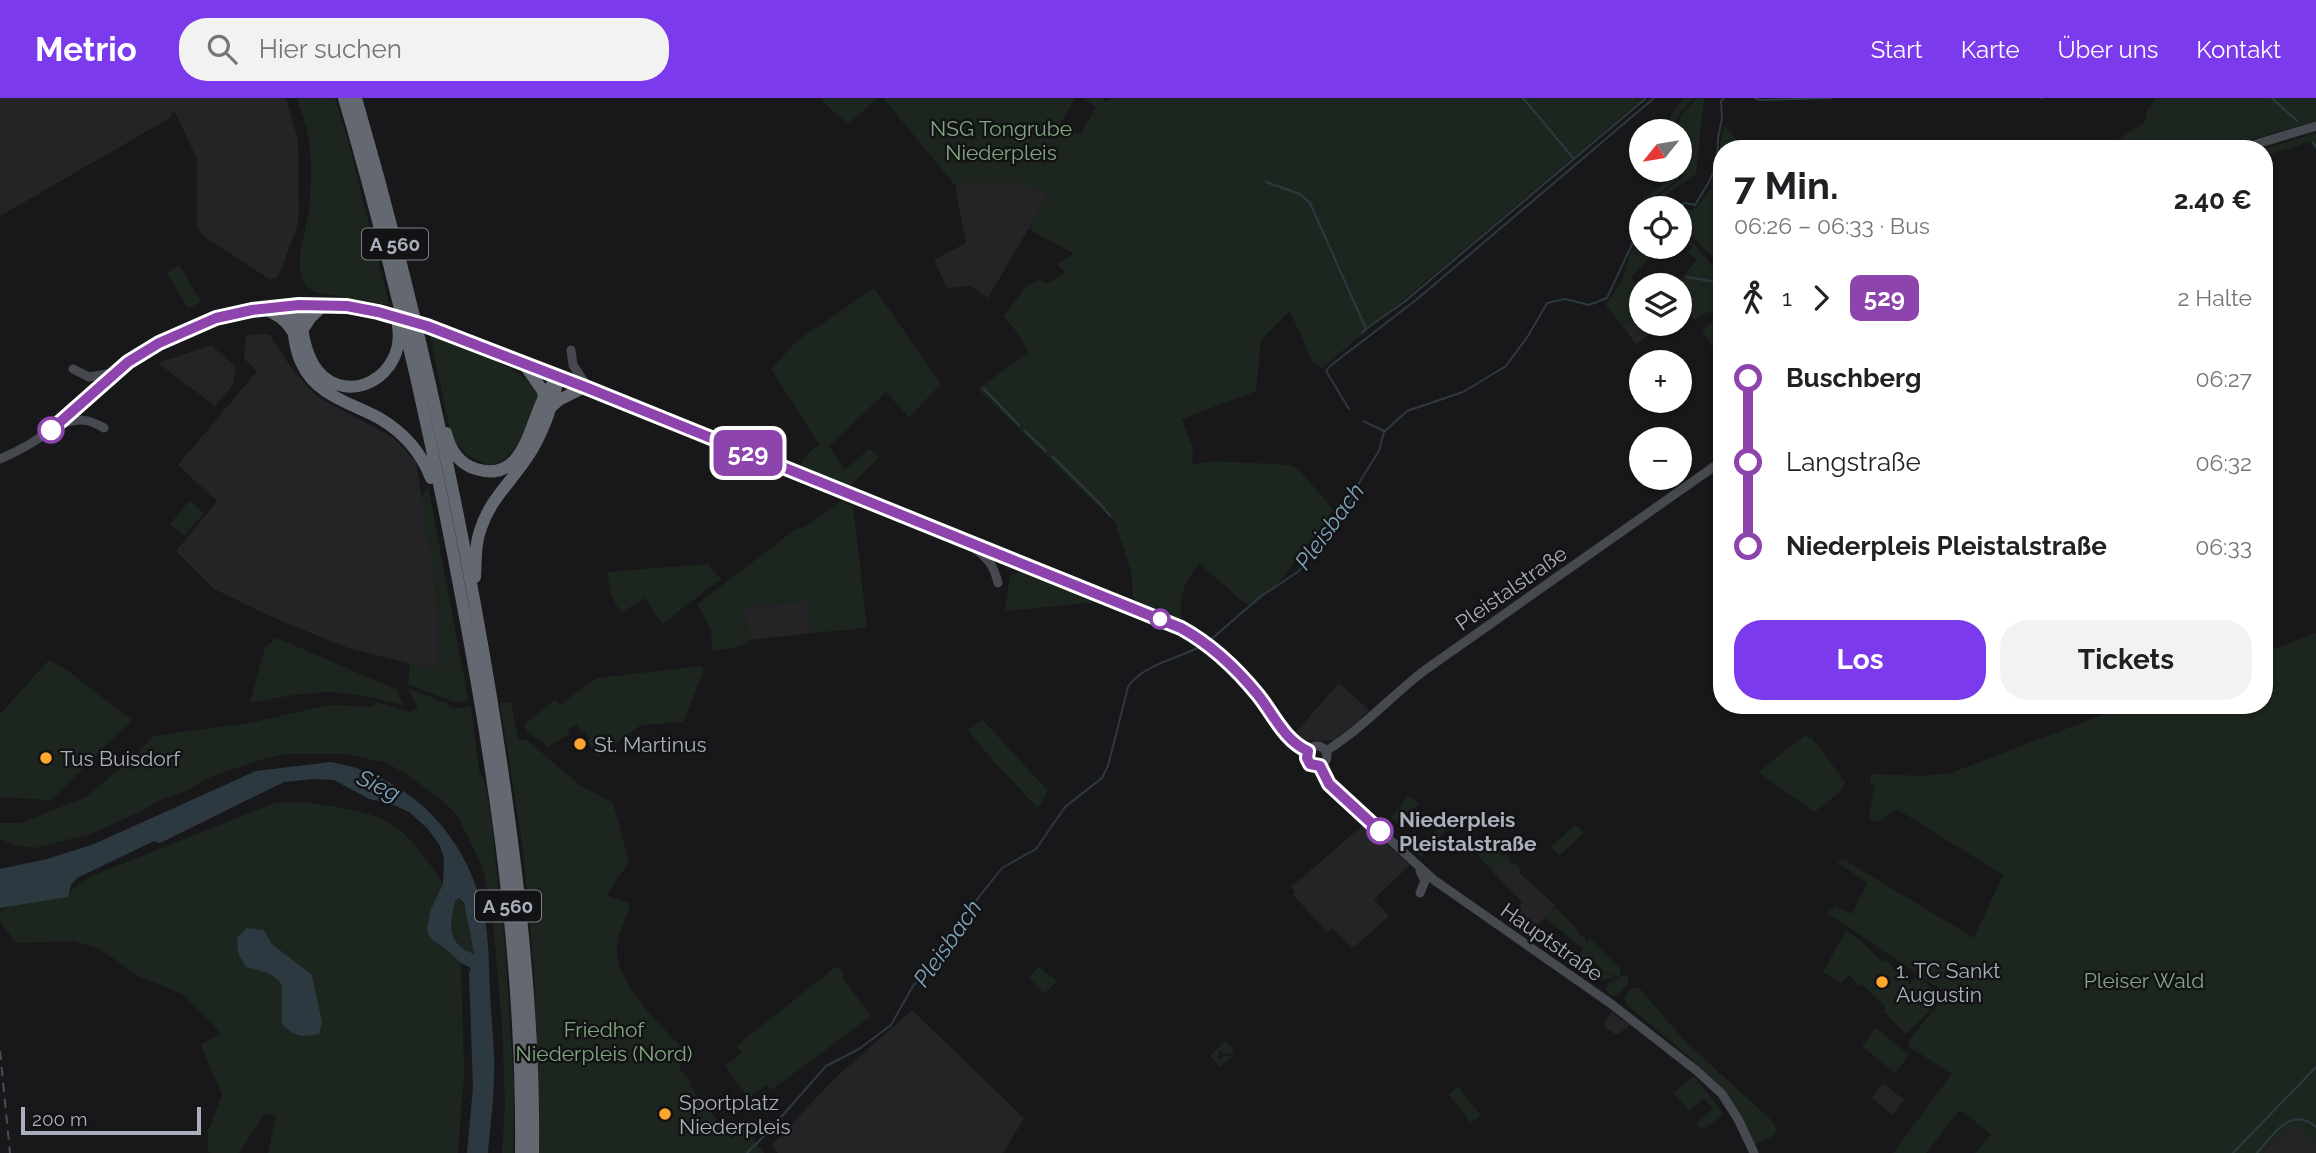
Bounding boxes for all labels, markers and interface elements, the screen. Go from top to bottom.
search box [179,18,669,81]
text: Metrio [35,30,137,69]
icon: search [203,30,241,68]
text: Hier suchen [259,34,402,64]
text: Start [1871,35,1923,64]
text: Karte [1961,35,2020,64]
text: Über uns [2058,35,2158,64]
text: Kontakt [2196,35,2281,64]
park label: NSG Tongrube Niederpleis [930,116,1072,165]
north arrow [1629,119,1692,182]
map controls [1629,119,1692,490]
text: 7 Min. [1734,163,1839,208]
text: 2.40 € [2174,185,2252,215]
button: locate [1629,196,1692,259]
text: 06:26 – 06:33 · Bus [1734,212,1930,239]
road number: A 560 [362,228,428,260]
button: layers [1629,273,1692,336]
icon: walk [1734,279,1772,317]
icon: forward [1802,279,1840,317]
text: 529 [1864,283,1905,312]
text: 1 [1782,284,1792,311]
text: 2 Halte [2177,284,2252,311]
button: + [1629,350,1692,413]
text: Buschberg [1786,363,1921,393]
text: 06:27 [2195,365,2252,392]
unlabelled marker [38,417,64,443]
button: − [1629,427,1692,490]
line badge: 529 [708,430,788,476]
text: 529 [728,438,768,467]
text: Langstraße [1786,447,1921,477]
text: 06:32 [2195,449,2252,476]
water label: Pleisbach [1289,478,1369,574]
text: Niederpleis Pleistalstraße [1786,531,2107,561]
text: 06:33 [2195,533,2252,560]
street label: Pleistalstraße [1451,541,1571,635]
unlabelled marker [1150,609,1170,629]
button: Los [1734,620,1986,700]
button: Tickets [2000,620,2252,700]
place label: St. Martinus [594,732,707,757]
marker: St. Martinus [572,736,588,752]
place label: Tus Buisdorf [60,746,181,771]
marker: Tus Buisdorf [38,750,54,766]
water label: Sieg [352,763,405,807]
place label: Niederpleis Pleistalstraße [1399,807,1537,856]
marker: Niederpleis Pleistalstraße [1367,818,1393,844]
road number: A 560 [475,890,541,922]
water label: Pleisbach [907,894,987,992]
street label: Hauptstraße [1496,898,1608,986]
place label: 1. TC Sankt Augustin [1896,958,2000,1007]
park label: Pleiser Wald [2084,968,2204,993]
marker: 1. TC Sankt Augustin [1874,974,1890,990]
park label: Friedhof Niederpleis (Nord) [516,1017,692,1066]
place label: Sportplatz Niederpleis [679,1090,791,1139]
scale bar [21,1104,201,1136]
marker: Sportplatz Niederpleis [657,1106,673,1122]
text: 200 m [32,1108,87,1130]

